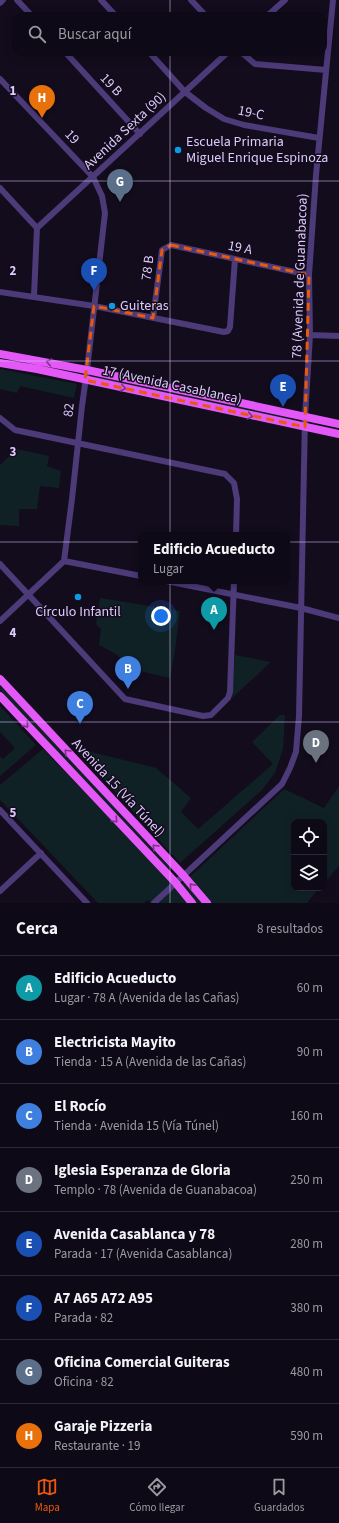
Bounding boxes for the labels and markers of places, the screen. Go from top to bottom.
pin: H [29,85,55,118]
place label: Escuela Primaria Miguel Enrique Espinoza [186,132,328,168]
marker: Escuela Primaria Miguel Enrique Espinoza [173,145,183,155]
pin: G [107,169,133,202]
pin: F [81,258,107,291]
place label: Guiteras [120,296,169,316]
marker: Guiteras [107,301,117,311]
pin: E [270,374,296,407]
marker: Círculo Infantil [73,592,83,602]
pin: A [201,597,227,630]
place label: Círculo Infantil [35,602,121,622]
pin: B [115,656,141,689]
pin: C [67,691,93,724]
pin: D [303,730,329,763]

